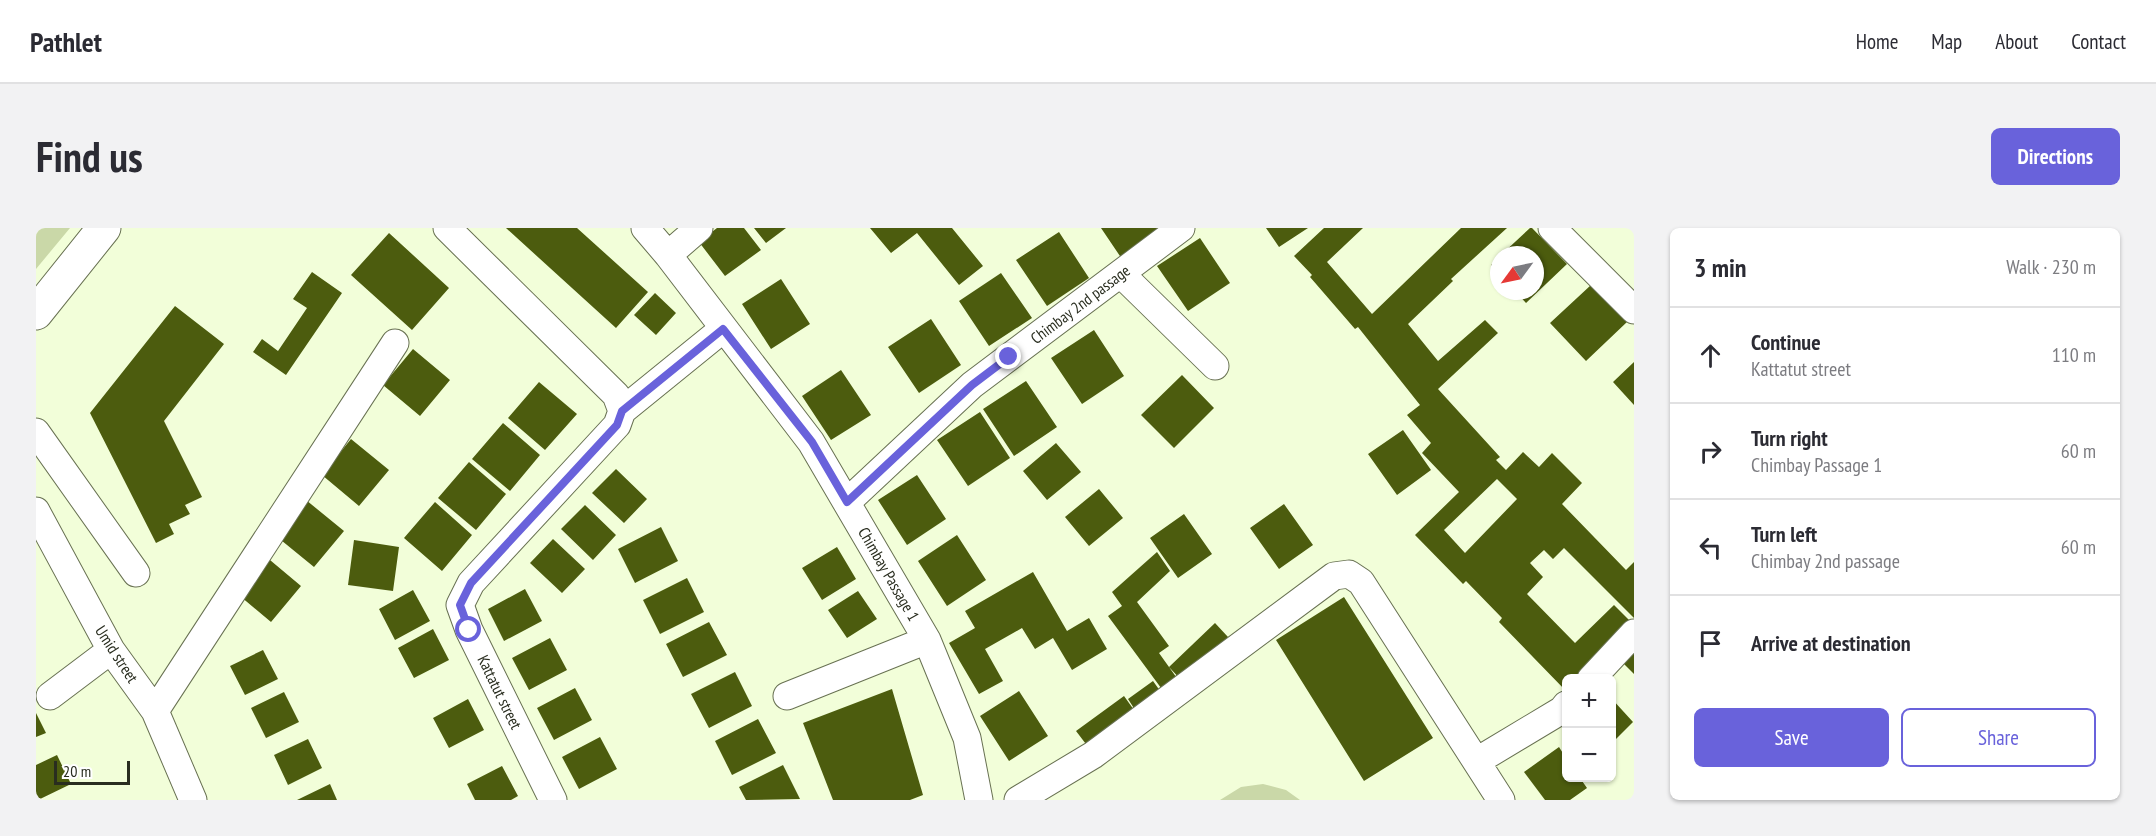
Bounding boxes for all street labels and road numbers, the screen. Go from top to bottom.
street label: Chimbay 2nd passage [1026,260,1134,348]
street label: Chimbay Passage 1 [854,524,924,624]
street label: Umid street [91,622,143,687]
street label: Kattatut street [473,652,527,733]

